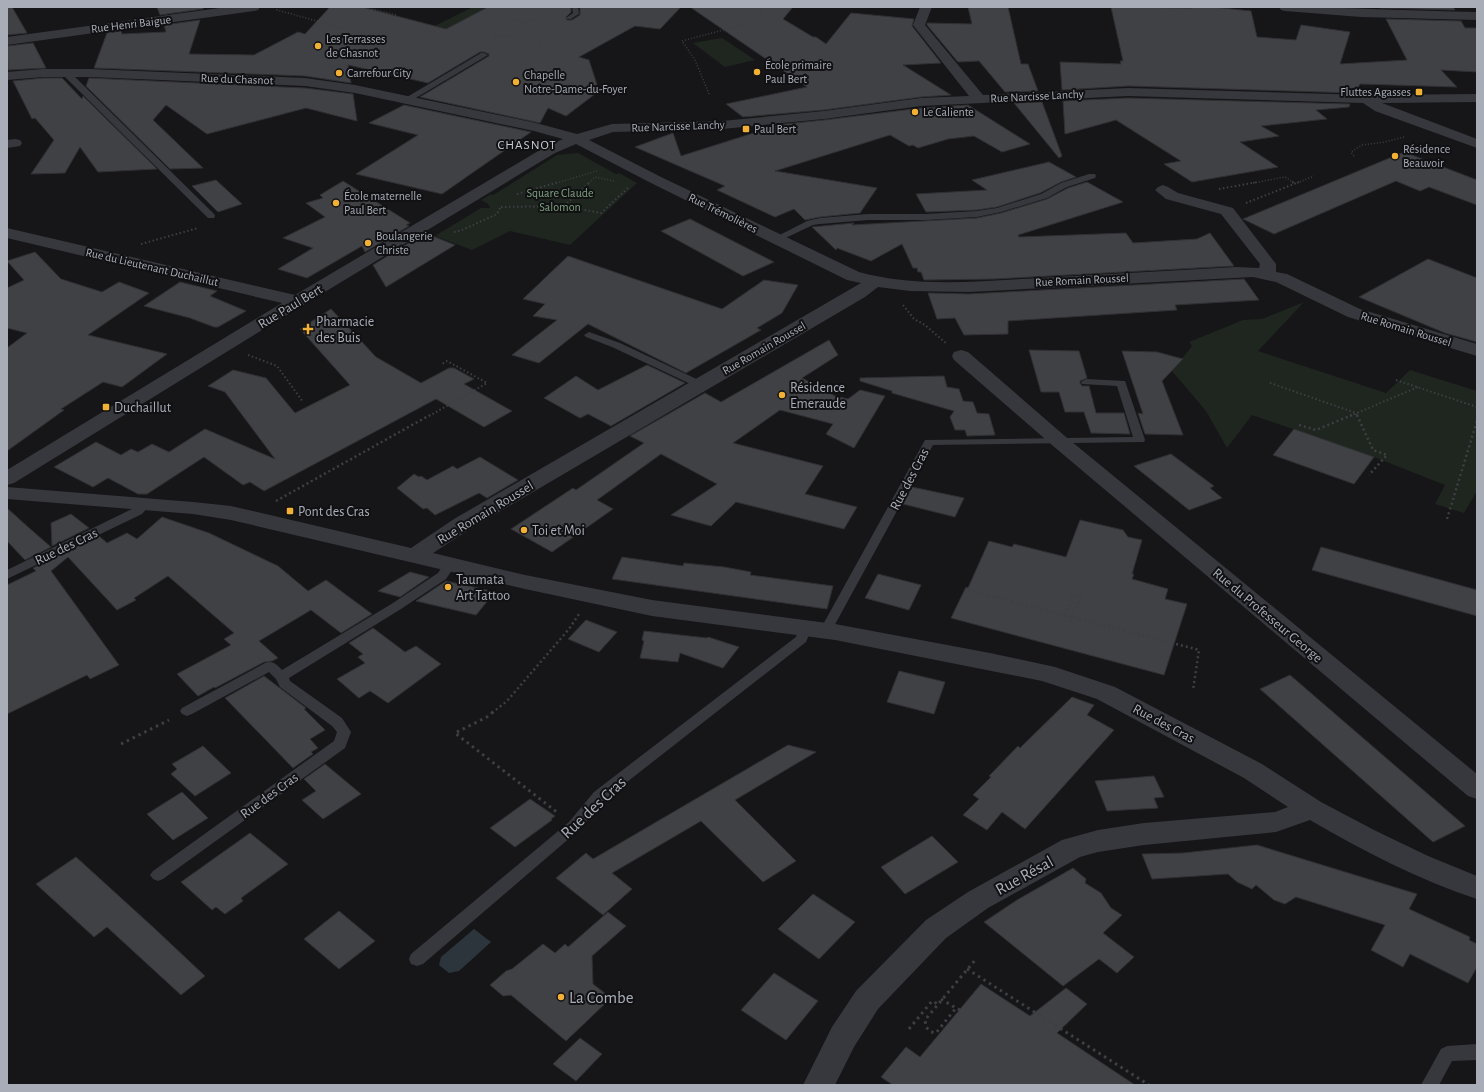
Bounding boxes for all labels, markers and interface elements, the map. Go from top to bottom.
street label: Rue Henri Baigue [90,13,172,35]
place label: Les Terrasses de Chasnot [326,33,385,59]
marker: Les Terrasses de Chasnot [313,41,323,51]
place label: École primaire Paul Bert [765,58,832,85]
place label: Carrefour City [347,67,411,80]
marker: École primaire Paul Bert [752,67,762,77]
marker: Carrefour City [334,68,344,78]
place label: Chapelle Notre-Dame-du-Foyer [524,69,627,96]
street label: Rue du Chasnot [200,72,274,86]
marker: Chapelle Notre-Dame-du-Foyer [511,77,521,87]
place label: Fluttes Agasses [1340,86,1411,98]
marker: Fluttes Agasses [1414,87,1424,97]
street label: Rue Narcisse Lanchy [990,88,1084,105]
place label: Le Caliente [923,106,974,118]
marker: Le Caliente [910,107,920,117]
street label: Rue Narcisse Lanchy [631,118,725,135]
place label: Paul Bert [754,123,796,135]
marker: Paul Bert [741,124,751,134]
district label: CHASNOT [497,139,557,152]
place label: Résidence Beauvoir [1403,143,1450,169]
marker: Résidence Beauvoir [1390,151,1400,161]
park label: Square Claude Salomon [526,187,594,213]
place label: École maternelle Paul Bert [344,189,422,216]
street label: Rue Trémolières [687,191,759,235]
marker: École maternelle Paul Bert [331,198,341,208]
place label: Boulangerie Christe [376,230,433,256]
marker: Boulangerie Christe [363,238,373,248]
street label: Rue du Lieutenant Duchaillut [85,246,220,288]
street label: Rue Romain Roussel [1035,272,1129,288]
street label: Rue Paul Bert [256,282,326,332]
street label: Rue Romain Roussel [1359,310,1453,348]
place label: Pharmacie des Buis [316,315,374,345]
street label: Rue Romain Roussel [720,319,808,377]
marker: Pharmacie des Buis [303,324,313,334]
place label: Résidence Emeraude [790,381,846,411]
marker: Résidence Emeraude [777,390,787,400]
place label: Duchaillut [114,401,172,415]
marker: Duchaillut [101,402,111,412]
street label: Rue des Cras [888,446,932,513]
street label: Rue Romain Roussel [435,479,536,547]
place label: Pont des Cras [298,505,370,519]
marker: Pont des Cras [285,506,295,516]
place label: Toi et Moi [532,524,585,538]
marker: Toi et Moi [519,525,529,535]
street label: Rue des Cras [33,526,100,568]
street label: Rue du Professeur George [1210,566,1325,666]
place label: Taumata Art Tattoo [456,573,510,603]
marker: Taumata Art Tattoo [443,582,453,592]
street label: Rue des Cras [1130,702,1197,746]
street label: Rue des Cras [238,770,301,821]
street label: Rue des Cras [558,773,629,842]
street label: Rue Résal [992,853,1056,898]
place label: La Combe [569,989,634,1006]
marker: La Combe [556,992,566,1002]

